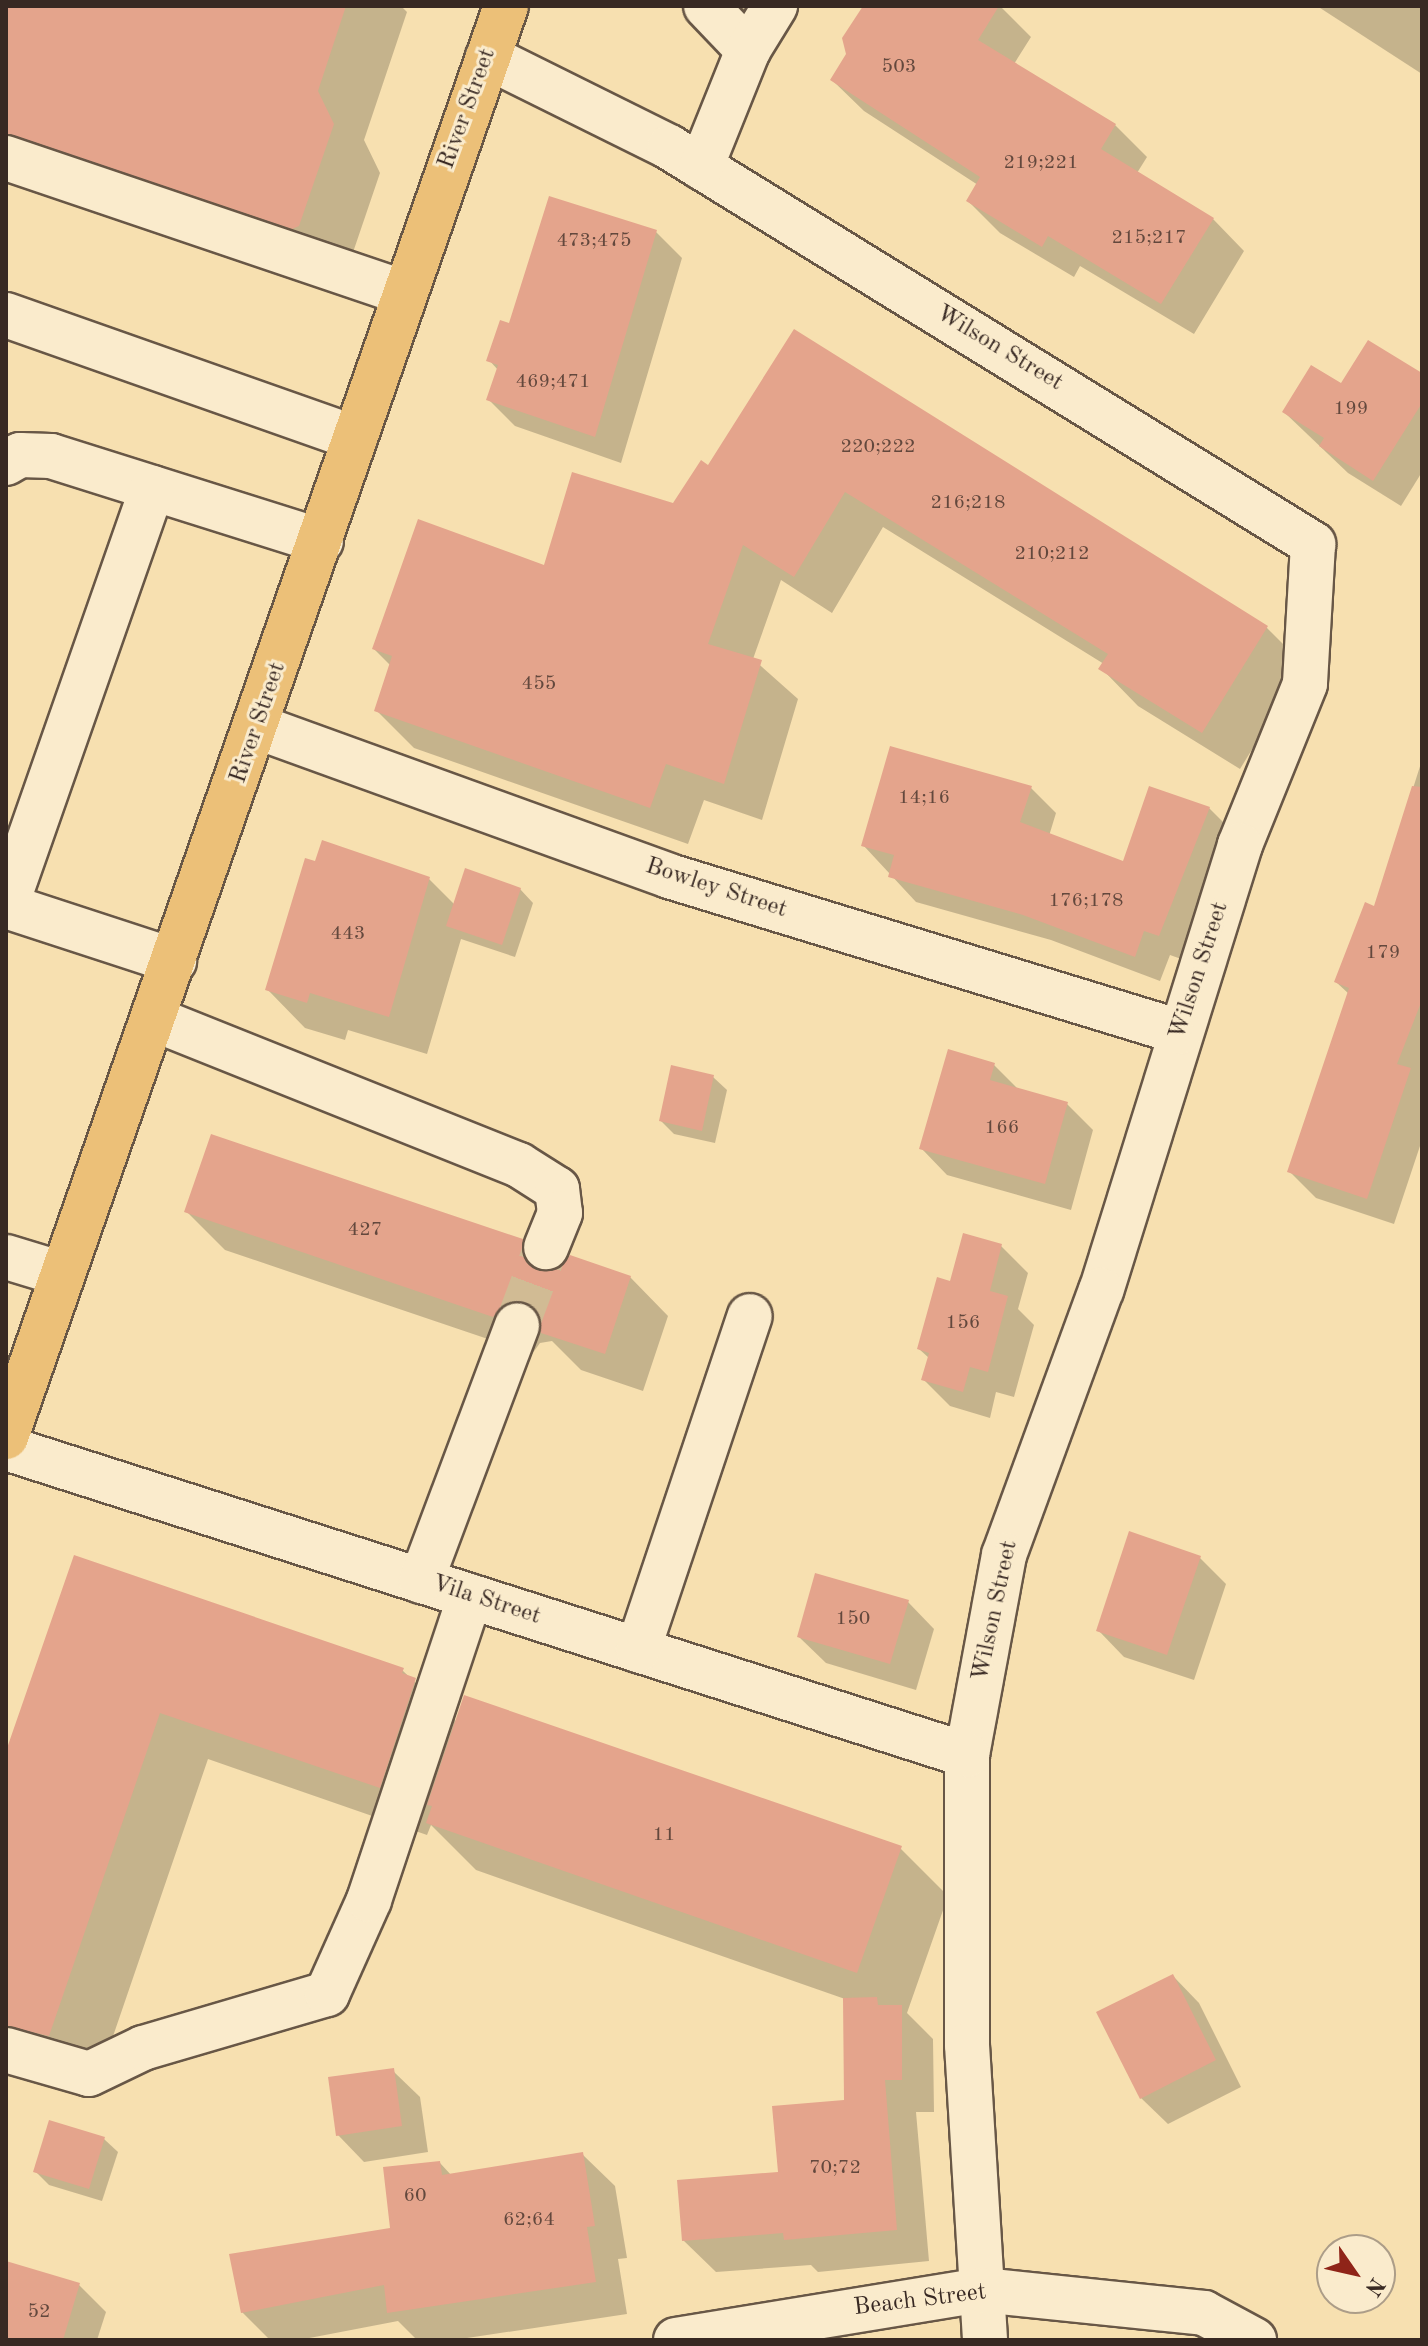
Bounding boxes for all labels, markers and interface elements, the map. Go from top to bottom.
street label: River Street [433,45,503,173]
house number: 503 [882,55,916,79]
house number: 219;221 [1003,151,1079,175]
house number: 215;217 [1111,226,1187,250]
house number: 473;475 [556,229,632,253]
street label: Wilson Street [930,300,1068,398]
house number: 469;471 [515,370,591,394]
house number: 199 [1334,397,1368,421]
house number: 220;222 [840,435,916,459]
house number: 216;218 [930,491,1006,515]
house number: 210;212 [1014,542,1090,566]
street label: River Street [225,659,293,787]
house number: 455 [522,672,556,696]
house number: 14;16 [898,786,950,810]
street label: Bowley Street [642,853,790,925]
house number: 176;178 [1048,889,1124,913]
street label: Wilson Street [1164,898,1236,1044]
house number: 443 [331,922,365,946]
house number: 179 [1366,941,1400,965]
house number: 166 [985,1116,1019,1140]
house number: 427 [348,1218,382,1242]
house number: 156 [946,1311,980,1335]
street label: Wilson Street [967,1538,1025,1684]
street label: Vila Street [428,1570,544,1632]
house number: 150 [836,1607,870,1631]
house number: 11 [652,1823,676,1847]
house number: 70;72 [809,2156,861,2180]
house number: 60 [403,2184,427,2208]
house number: 62;64 [503,2208,555,2232]
north arrow [1316,2234,1396,2314]
text: N [1360,2273,1388,2299]
street label: Beach Street [852,2279,988,2323]
house number: 52 [27,2300,51,2324]

